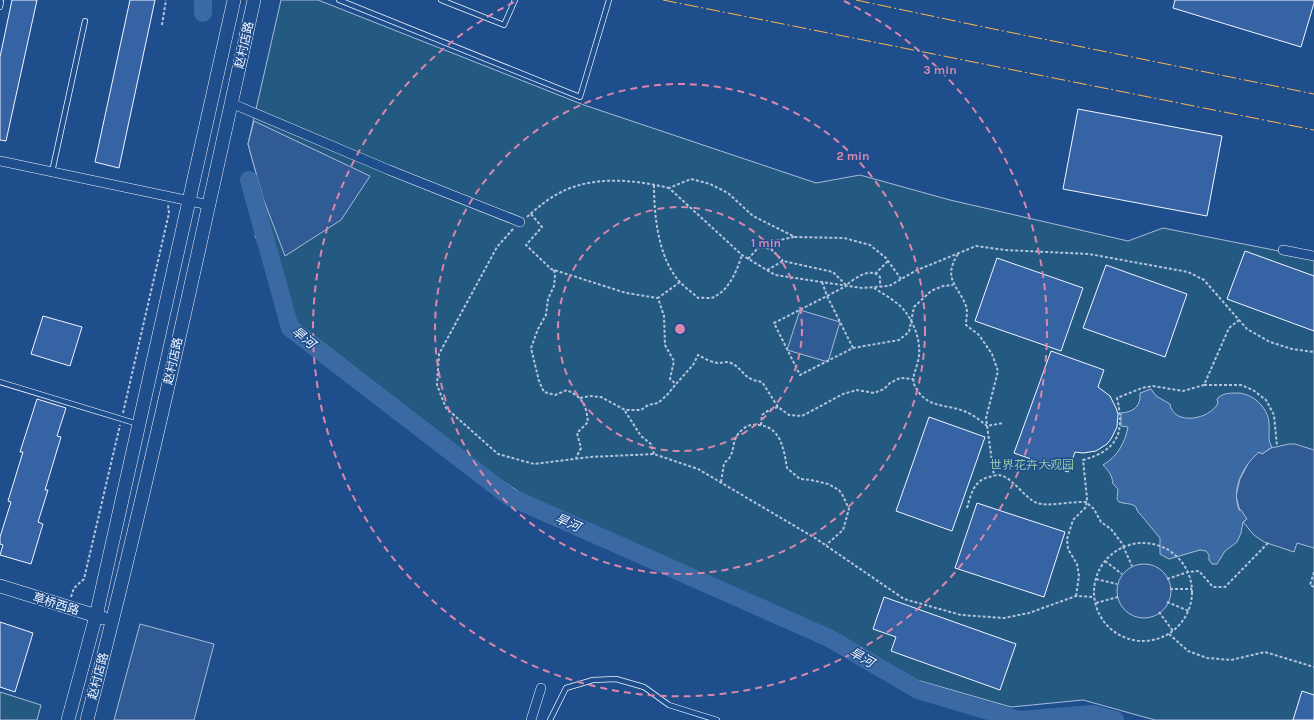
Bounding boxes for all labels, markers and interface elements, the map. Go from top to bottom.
street label: 赵村店路 [232,20,256,70]
text: 3 min [923,63,957,77]
text: 2 min [836,149,870,163]
text: 1 min [751,236,781,250]
centre of rings [673,322,687,336]
water label: 旱河 [289,323,321,353]
street label: 赵村店路 [161,336,185,386]
park label: 世界花卉大观园 [990,458,1074,472]
water label: 旱河 [553,510,585,536]
street label: 草桥西路 [31,590,81,618]
water label: 旱河 [847,644,879,672]
street label: 赵村店路 [85,651,111,701]

